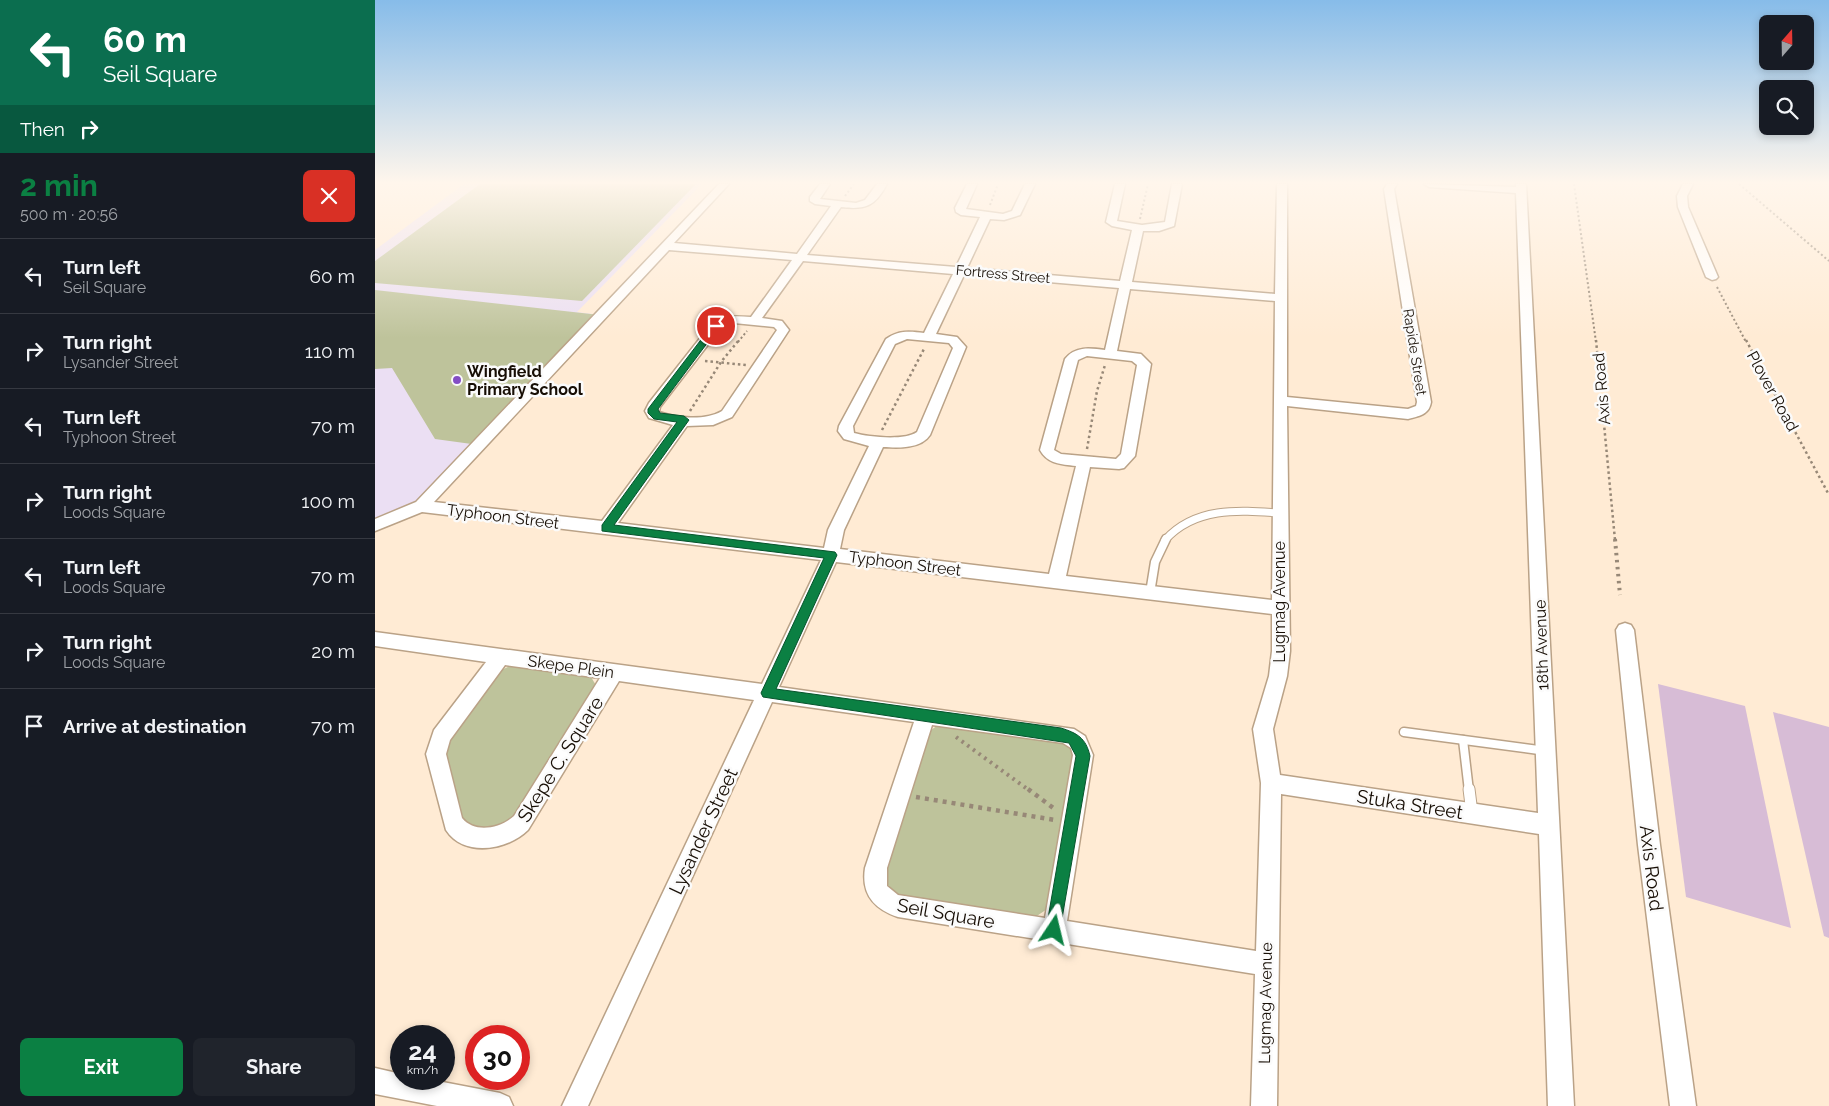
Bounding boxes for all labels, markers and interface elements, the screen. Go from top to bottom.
north arrow [1759,15,1814,70]
map controls [1759,15,1814,135]
text: 60 m [103,19,187,60]
icon: left [20,20,85,85]
text: Seil Square [103,61,217,87]
button: search [1759,80,1814,135]
icon: right [75,115,103,143]
text: Then [20,118,65,140]
text: 2 min [20,168,98,203]
button: close [303,170,355,222]
text: 500 m · 20:56 [20,205,118,224]
text: Turn left [63,256,140,278]
icon: left [20,262,48,290]
street label: Fortress Street [955,262,1051,286]
text: 60 m [310,265,355,287]
text: Seil Square [63,278,146,297]
pin [695,305,737,347]
street label: Rapide Street [1400,307,1430,397]
icon: arrive [702,312,730,340]
text: Turn right [63,331,152,353]
icon: right [20,337,48,365]
text: 110 m [305,340,355,362]
street label: Plover Road [1743,348,1802,435]
street label: Axis Road [1589,352,1614,426]
text: Lysander Street [63,353,178,372]
place label: Wingfield Primary School [467,362,584,399]
marker: Wingfield Primary School [451,374,463,386]
text: Turn left [63,406,140,428]
icon: left [20,412,48,440]
text: 70 m [311,415,355,437]
text: Typhoon Street [63,428,176,447]
text: Turn right [63,481,152,503]
icon: right [20,487,48,515]
text: 100 m [301,490,355,512]
street label: Typhoon Street [446,500,561,533]
text: Loods Square [63,503,166,522]
street label: Lugmag Avenue [1270,541,1289,663]
street label: Typhoon Street [848,547,963,580]
text: Turn left [63,556,140,578]
icon: left [20,562,48,590]
text: 70 m [311,565,355,587]
text: Loods Square [63,578,166,597]
street label: 18th Avenue [1530,599,1553,691]
text: Turn right [63,631,152,653]
icon: right [20,637,48,665]
text: 20 m [311,640,355,662]
street label: Skepe Plein [527,651,615,682]
text: Loods Square [63,653,166,672]
street label: Skepe C. Square [513,692,607,826]
icon: arrive [20,712,48,740]
text: Arrive at destination [63,715,247,737]
text: 70 m [311,715,355,737]
street label: Lysander Street [664,764,742,898]
street label: Stuka Street [1355,785,1465,823]
street label: Axis Road [1636,824,1668,912]
street label: Seil Square [895,894,997,932]
position arrow [1027,903,1079,955]
street label: Lugmag Avenue [1255,942,1276,1064]
speed limit sign: 30 [465,1025,530,1090]
text: 24 [408,1036,437,1066]
button: Exit [20,1038,183,1096]
button: Share [193,1038,355,1096]
text: km/h [407,1063,438,1077]

